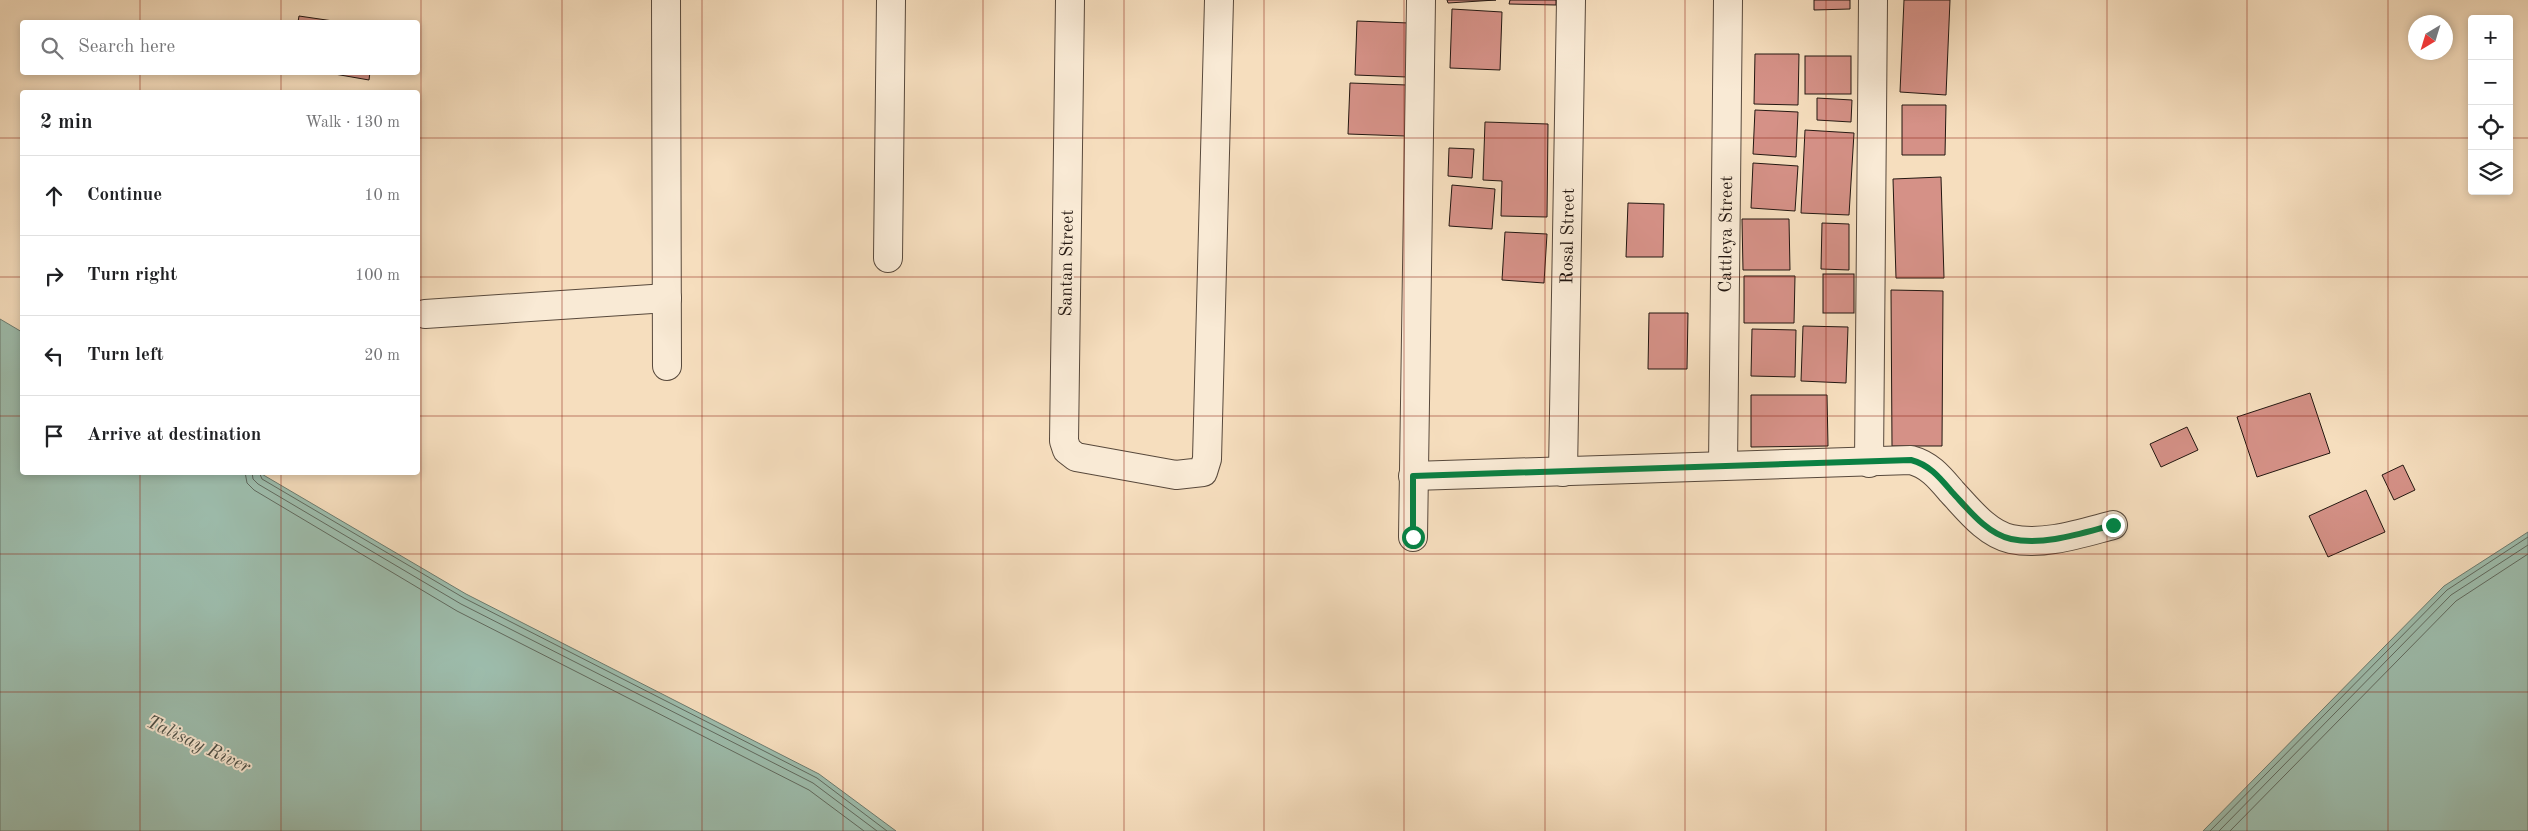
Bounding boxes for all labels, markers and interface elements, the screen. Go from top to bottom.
north arrow [2408,15,2453,60]
map controls [2468,15,2513,195]
button: + [2468,15,2513,60]
search box [20,20,420,75]
icon: search [38,34,66,62]
text: Search here [78,38,175,57]
button: − [2468,60,2513,105]
button: locate [2468,105,2513,150]
text: 2 min [40,112,93,133]
text: Walk · 130 m [305,115,400,131]
button: layers [2468,150,2513,195]
street label: Cattleya Street [1717,175,1736,293]
icon: ahead [40,182,68,210]
text: Continue [87,186,162,205]
text: 10 m [364,188,400,204]
street label: Rosal Street [1558,188,1578,284]
street label: Santan Street [1057,209,1077,317]
icon: right [40,262,68,290]
text: Turn right [87,266,177,285]
text: 100 m [355,268,400,284]
icon: left [40,342,68,370]
text: Turn left [87,346,164,365]
text: 20 m [364,348,400,364]
icon: arrive [40,422,68,450]
text: Arrive at destination [87,426,261,445]
route end [2102,514,2125,537]
route start [1402,526,1425,549]
water label: Talisay River [143,713,254,778]

